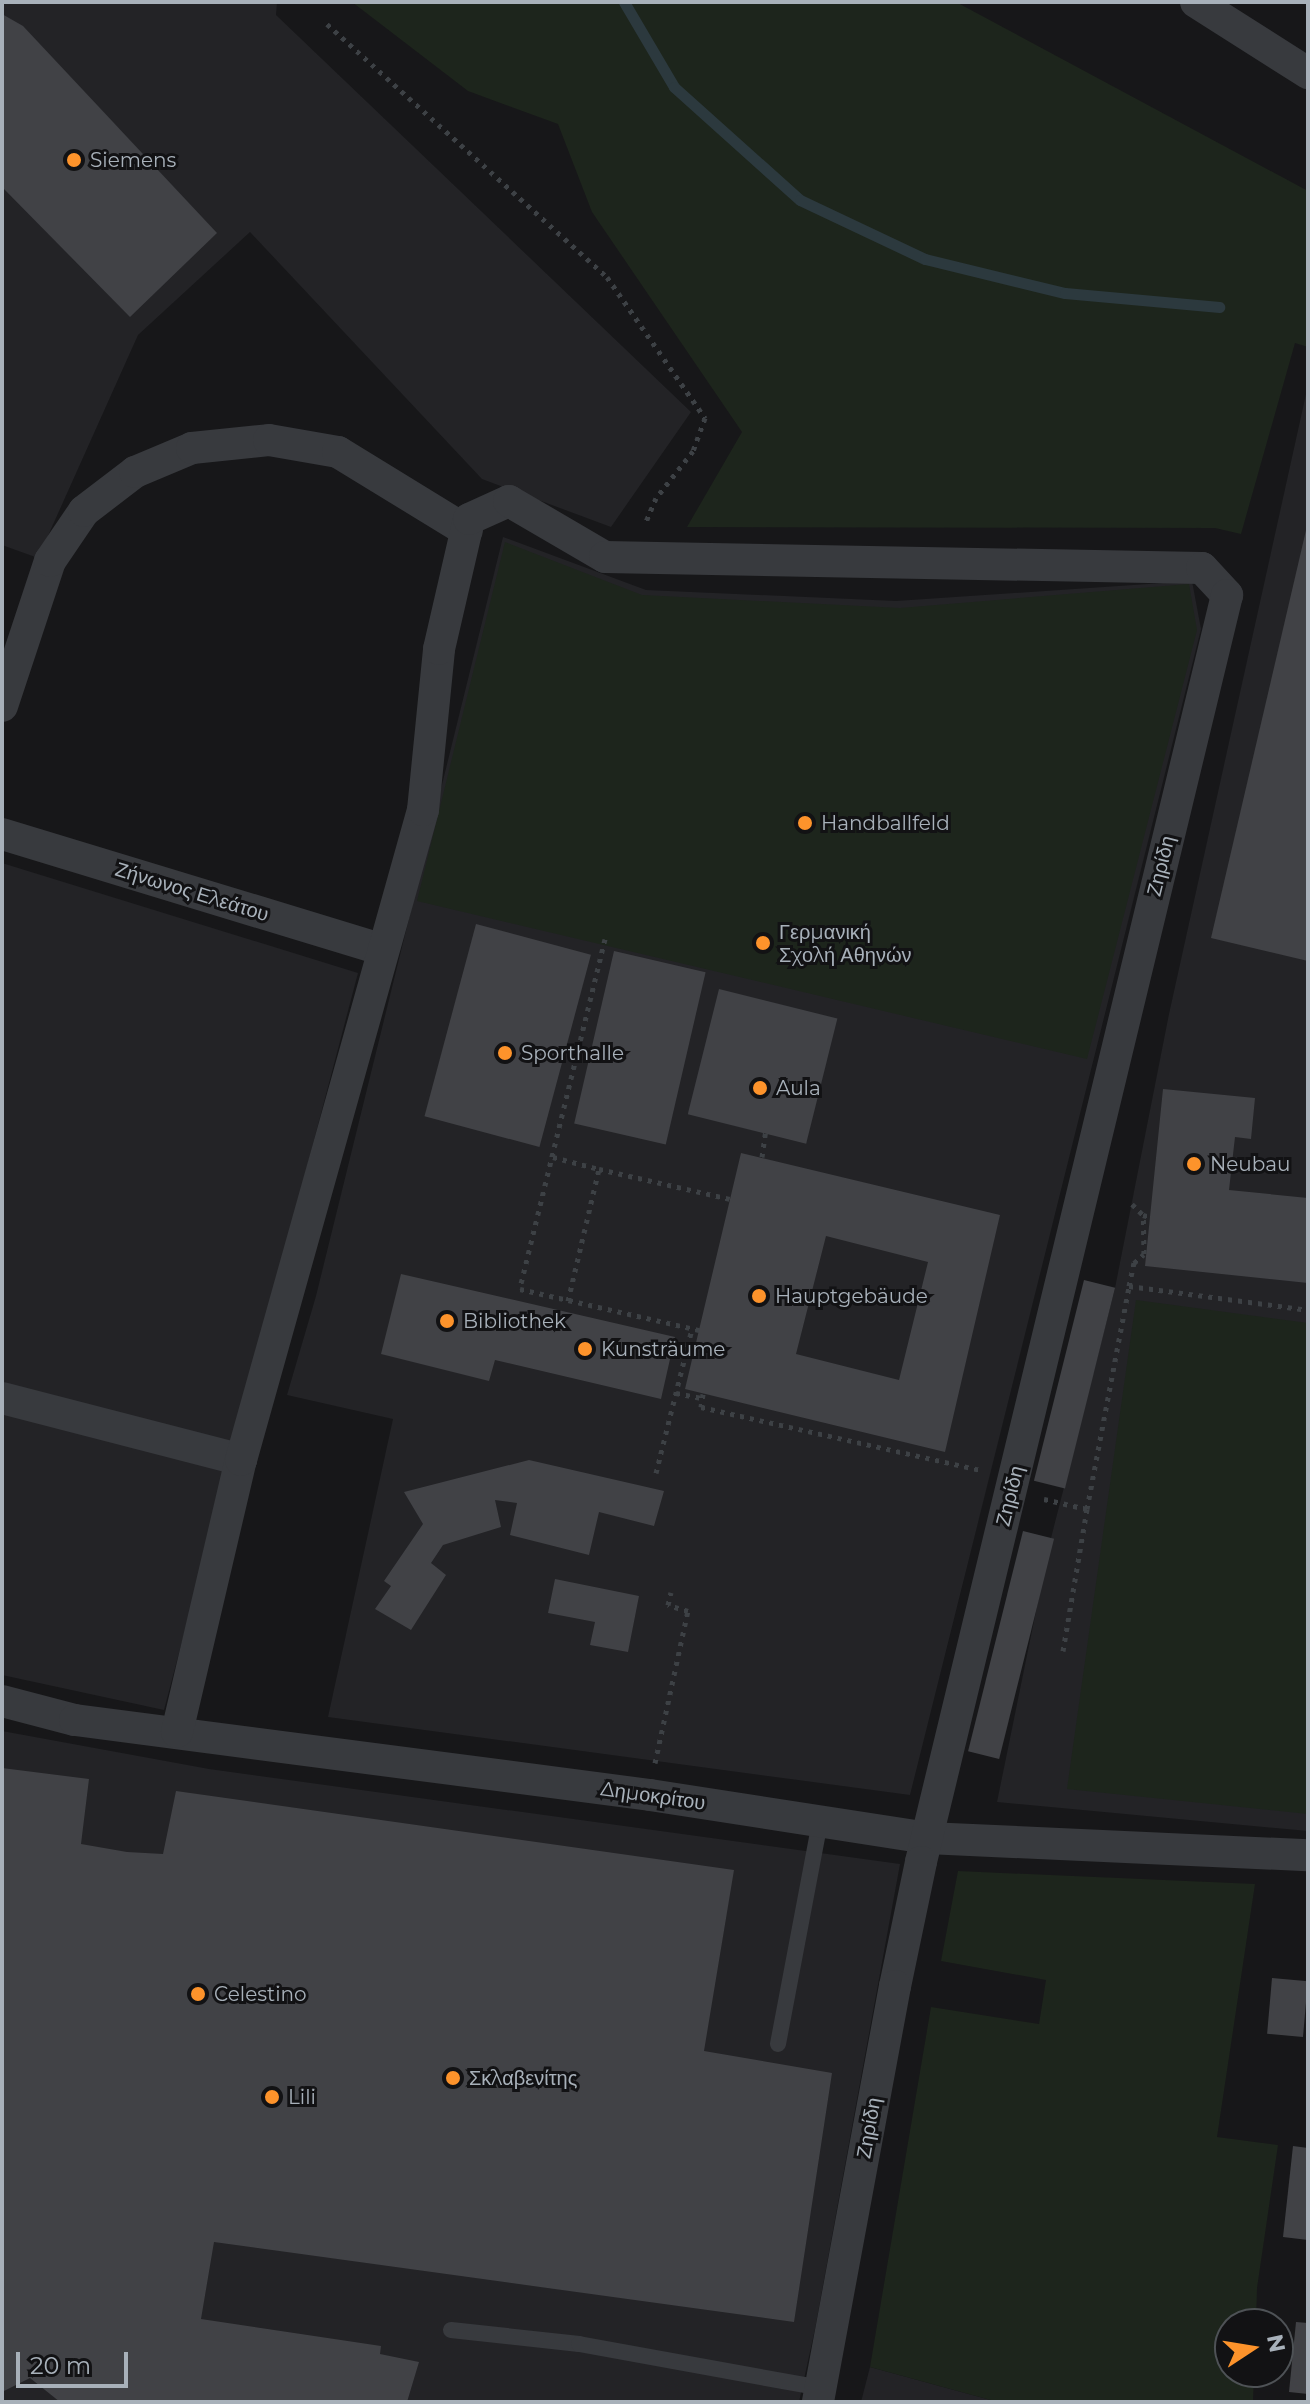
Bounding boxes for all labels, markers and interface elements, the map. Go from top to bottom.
place label: Siemens [90,148,176,172]
marker: Siemens [65,151,83,169]
place label: Handballfeld [821,811,950,835]
marker: Handballfeld [796,814,814,832]
street label: Ζηρίδη [1142,833,1180,899]
street label: Ζήνωνος Ελεάτου [112,857,272,927]
place label: Γερμανική Σχολή Αθηνών [779,920,912,967]
marker: Γερμανική Σχολή Αθηνών [754,934,772,952]
place label: Sporthalle [521,1041,624,1065]
marker: Sporthalle [496,1044,514,1062]
place label: Aula [776,1076,821,1100]
marker: Aula [751,1079,769,1097]
place label: Neubau [1210,1152,1291,1176]
marker: Neubau [1185,1155,1203,1173]
place label: Hauptgebäude [775,1284,928,1308]
marker: Hauptgebäude [750,1287,768,1305]
place label: Bibliothek [463,1309,566,1333]
marker: Bibliothek [438,1312,456,1330]
place label: Kunsträume [601,1337,725,1361]
marker: Kunsträume [576,1340,594,1358]
street label: Ζηρίδη [991,1463,1029,1529]
street label: Δημοκρίτου [599,1777,707,1815]
place label: Celestino [214,1982,307,2006]
marker: Celestino [189,1985,207,2003]
place label: Σκλαβενίτης [469,2066,577,2090]
marker: Σκλαβενίτης [444,2069,462,2087]
place label: Lili [288,2085,316,2109]
marker: Lili [263,2088,281,2106]
street label: Ζηρίδη [852,2096,886,2160]
north arrow [1214,2308,1294,2388]
text: N [1261,2332,1291,2355]
scale bar [20,2336,132,2386]
text: 20 m [30,2351,91,2380]

